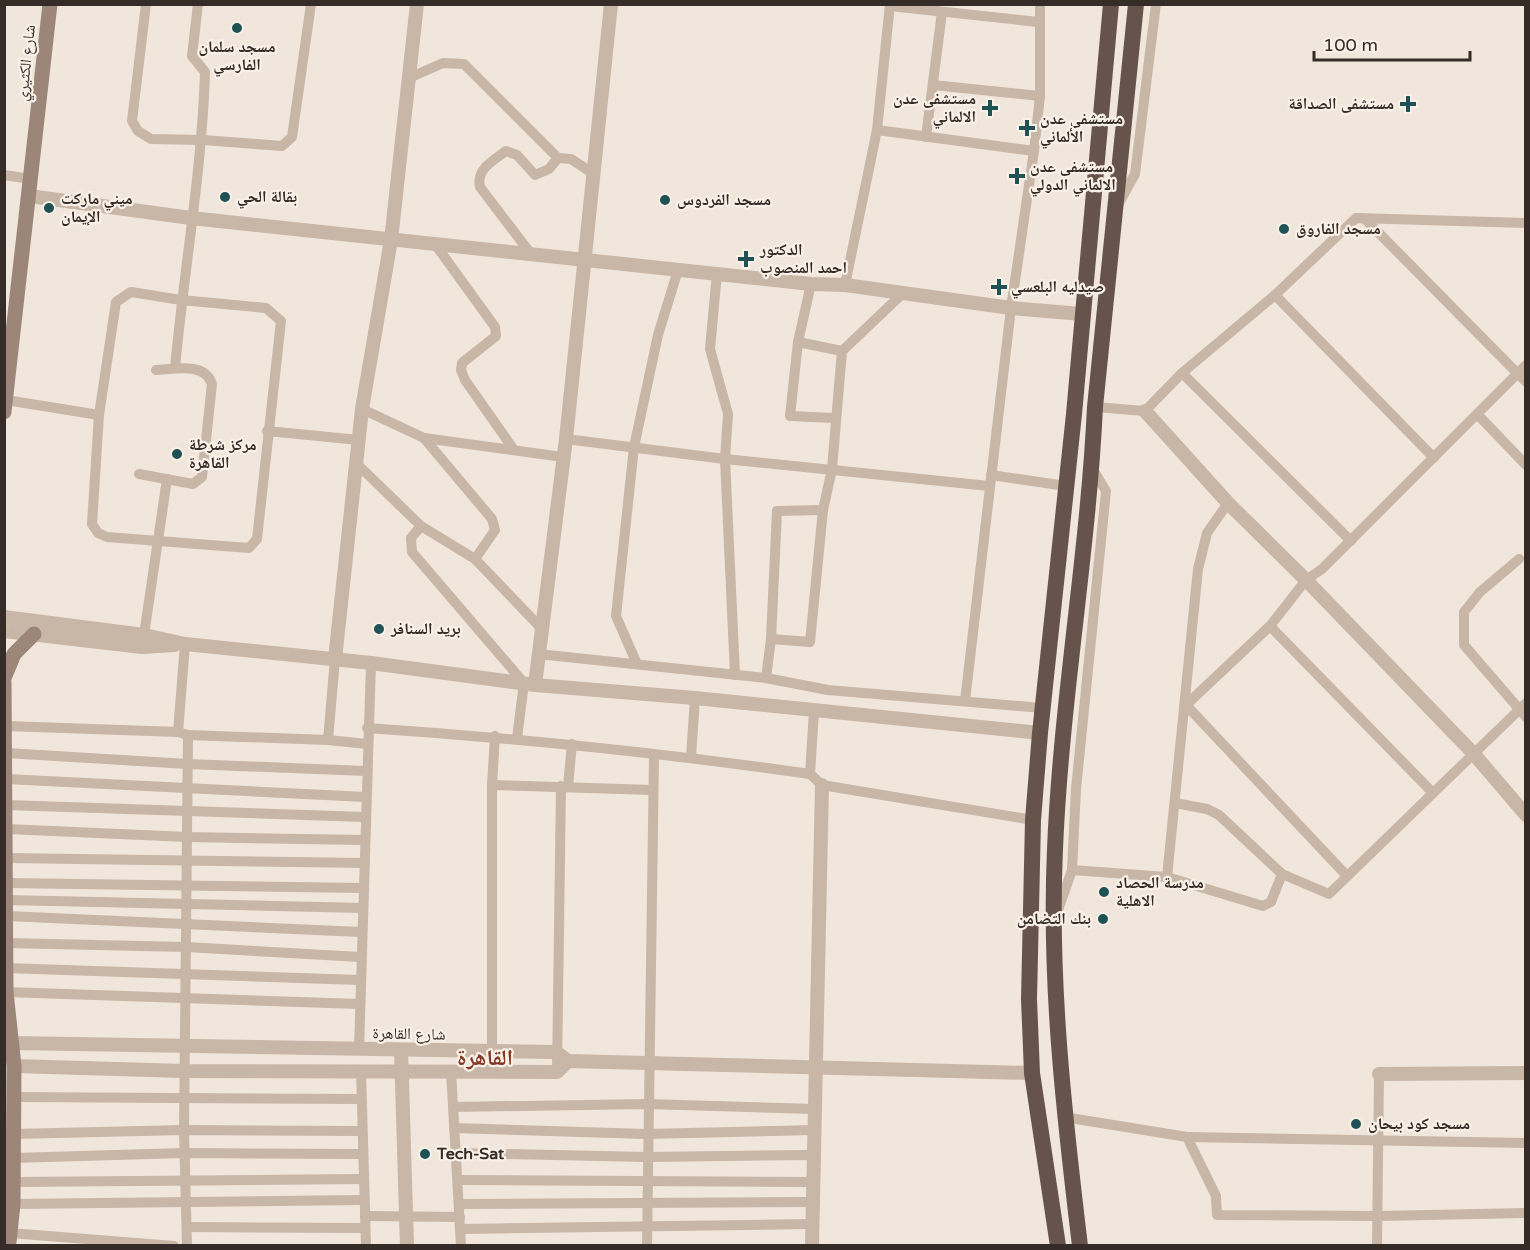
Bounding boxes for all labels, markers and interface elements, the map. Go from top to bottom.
marker: مسجد سلمان الفارسي [230,21,244,35]
street label: شارع الكثيري [12,24,42,103]
scale bar [1314,24,1470,62]
text: 100 m [1323,34,1378,56]
place label: مسجد سلمان الفارسي [198,37,276,77]
place label: مستشفى عدن الالماني [893,89,976,129]
place label: مستشفى الصداقة [1288,94,1394,114]
marker: مستشفى الصداقة [1399,95,1417,113]
marker: مستشفى عدن الالماني [981,99,999,117]
place label: مستشفى عدن الألماني [1040,109,1123,149]
marker: مستشفى عدن الألماني [1018,119,1036,137]
place label: مستشفى عدن الالماني الدولي [1030,157,1116,197]
marker: مستشفى عدن الالماني الدولي [1008,167,1026,185]
place label: بقالة الحي [237,187,297,209]
place label: ميني ماركت الإيمان [61,189,133,227]
marker: بقالة الحي [218,190,232,204]
place label: مسجد الفردوس [677,190,771,210]
marker: مسجد الفردوس [658,193,672,207]
marker: ميني ماركت الإيمان [42,201,56,215]
place label: مسجد الفاروق [1296,219,1381,239]
marker: مسجد الفاروق [1277,222,1291,236]
place label: الدكتور احمد المنصوب [759,240,847,278]
marker: الدكتور احمد المنصوب [737,250,755,268]
place label: صيدليه البلعسي [1011,277,1104,299]
marker: صيدليه البلعسي [992,280,1006,294]
place label: مركز شرطة القاهرة [189,435,257,473]
marker: مركز شرطة القاهرة [170,447,184,461]
place label: بريد السنافر [390,619,461,639]
marker: بريد السنافر [372,622,386,636]
place label: مدرسة الحصاد الاهلية [1116,873,1204,911]
marker: مدرسة الحصاد الاهلية [1097,885,1111,899]
place label: بنك التضامن [1017,909,1091,929]
marker: بنك التضامن [1096,912,1110,926]
street label: شارع القاهرة [372,1023,446,1045]
district label: القاهرة [457,1045,513,1071]
place label: مسجد كود بيحان [1368,1114,1470,1134]
marker: مسجد كود بيحان [1349,1117,1363,1131]
place label: Tech-Sat [436,1144,505,1164]
marker: Tech-Sat [418,1147,432,1161]

